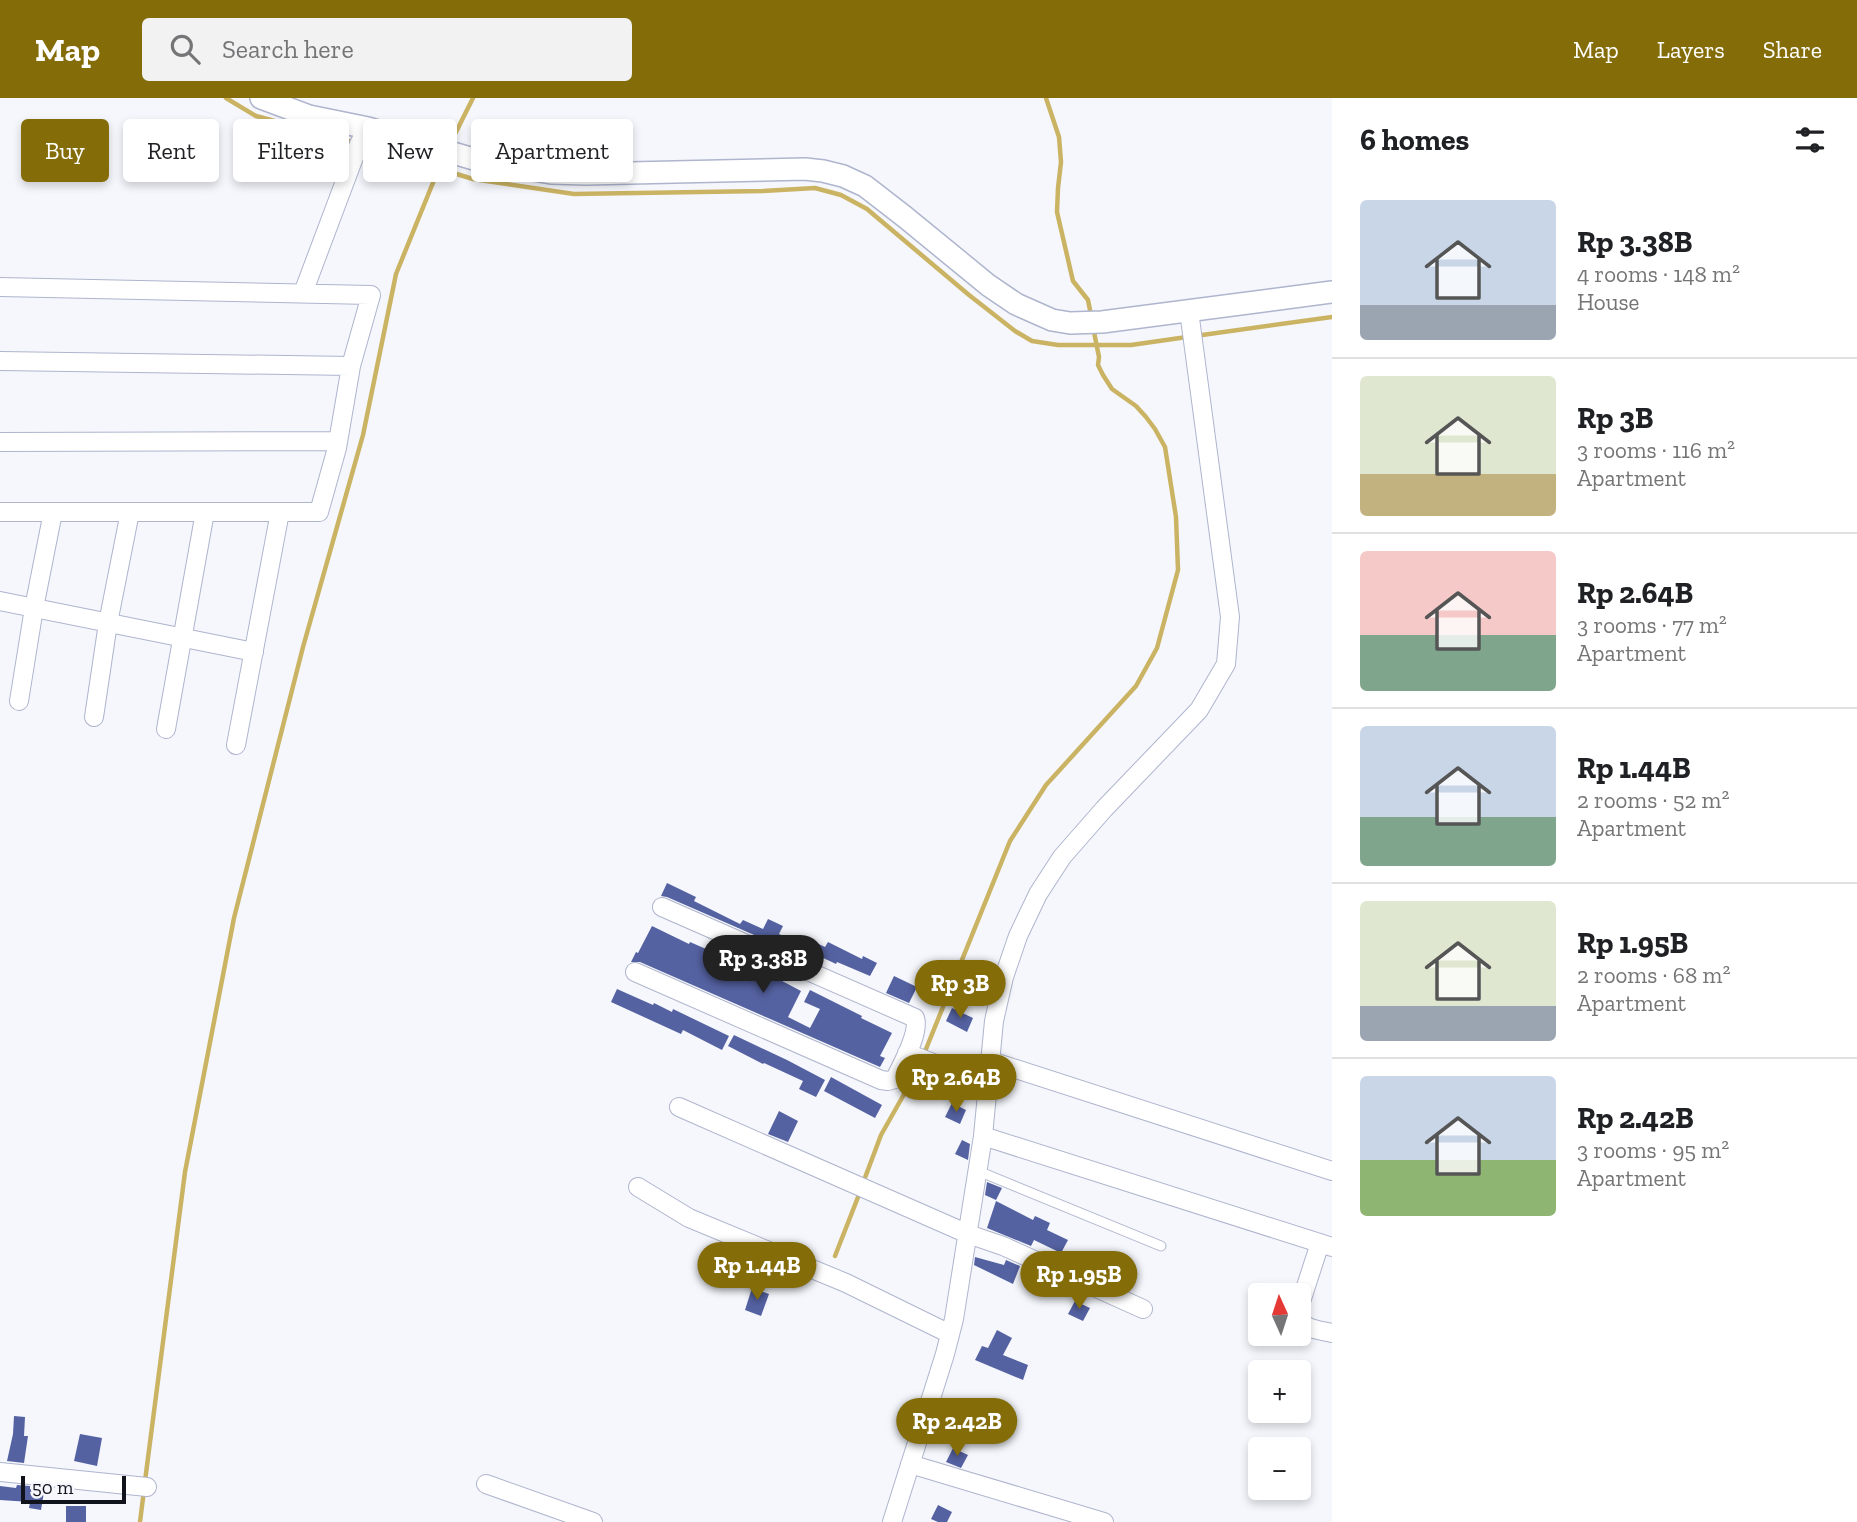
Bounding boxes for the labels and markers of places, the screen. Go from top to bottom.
pin: Rp 3.38B [691,936,835,995]
pin: Rp 3B [911,960,1009,1020]
pin: Rp 2.64B [884,1054,1028,1114]
pin: Rp 1.44B [685,1242,829,1302]
pin: Rp 1.95B [1007,1252,1151,1311]
pin: Rp 2.42B [885,1398,1029,1458]

